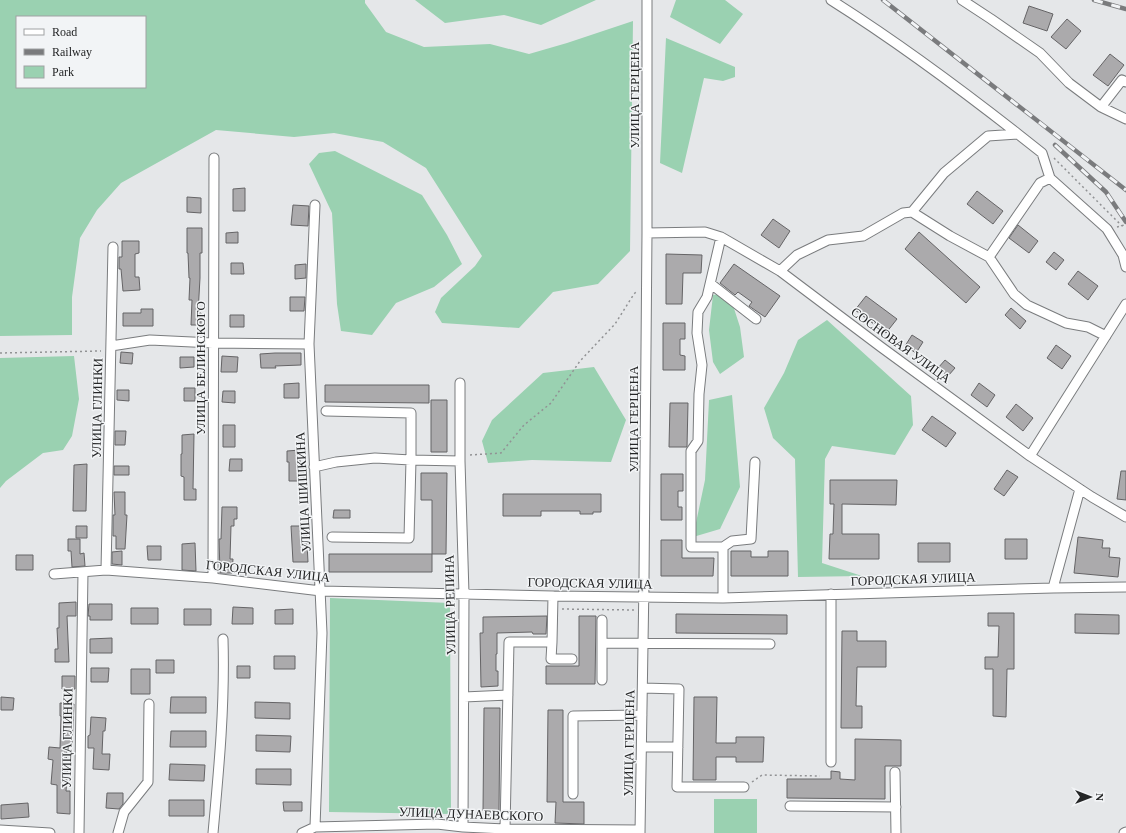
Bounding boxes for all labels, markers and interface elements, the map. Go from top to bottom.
legend [16,16,146,88]
text: Road [52,25,77,39]
street label: УЛИЦА ГЕРЦЕНА [627,41,642,148]
text: Railway [52,45,92,59]
text: Park [52,65,74,79]
street label: УЛИЦА БЕЛИНСКОГО [193,301,208,435]
street label: СОСНОВАЯ УЛИЦА [848,304,954,387]
street label: УЛИЦА ГЛИНКИ [89,358,105,458]
street label: УЛИЦА ГЕРЦЕНА [626,365,641,472]
street label: УЛИЦА ШИШКИНА [292,431,314,553]
street label: УЛИЦА РЕПИНА [442,554,458,655]
street label: ГОРОДСКАЯ УЛИЦА [205,557,332,585]
street label: ГОРОДСКАЯ УЛИЦА [850,569,976,589]
street label: ГОРОДСКАЯ УЛИЦА [527,574,653,592]
street label: УЛИЦА ГЛИНКИ [59,688,75,788]
street label: УЛИЦА ГЕРЦЕНА [621,689,637,797]
north arrow [1070,777,1110,817]
text: N [1094,793,1106,801]
street label: УЛИЦА ДУНАЕВСКОГО [398,804,544,824]

